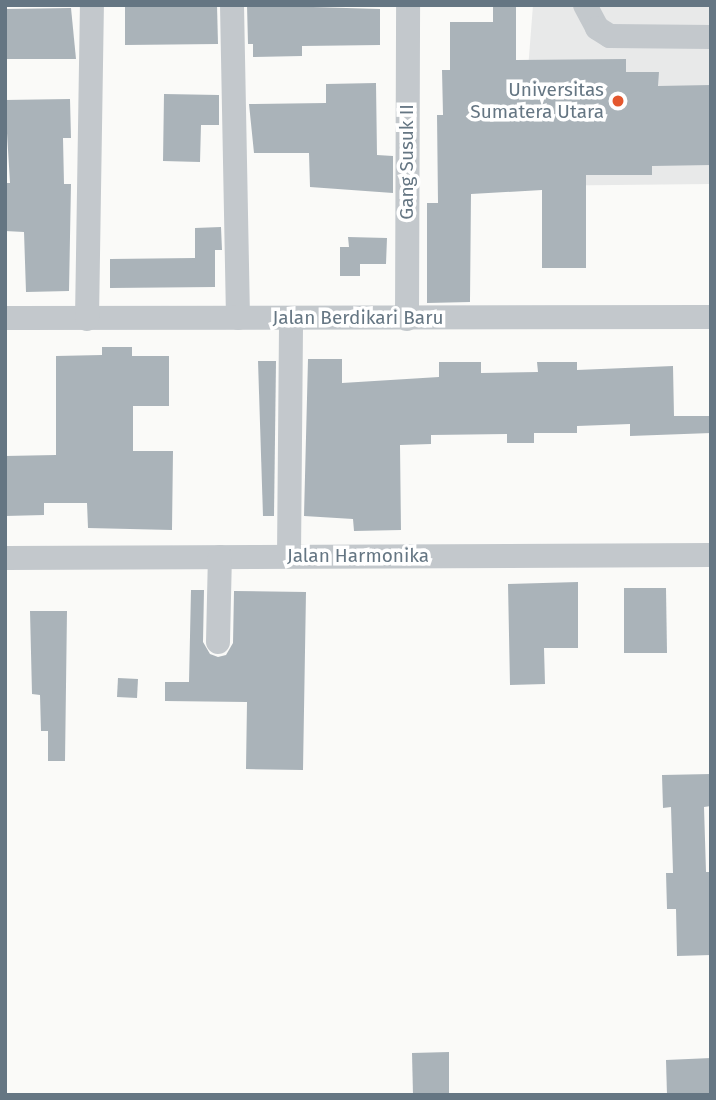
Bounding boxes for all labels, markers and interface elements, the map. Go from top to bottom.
place label: Universitas Sumatera Utara [470,79,604,123]
marker: Universitas Sumatera Utara [610,93,626,109]
street label: Gang Susuk II [396,104,418,220]
street label: Jalan Berdikari Baru [272,307,444,329]
street label: Jalan Harmonika [287,545,429,567]

